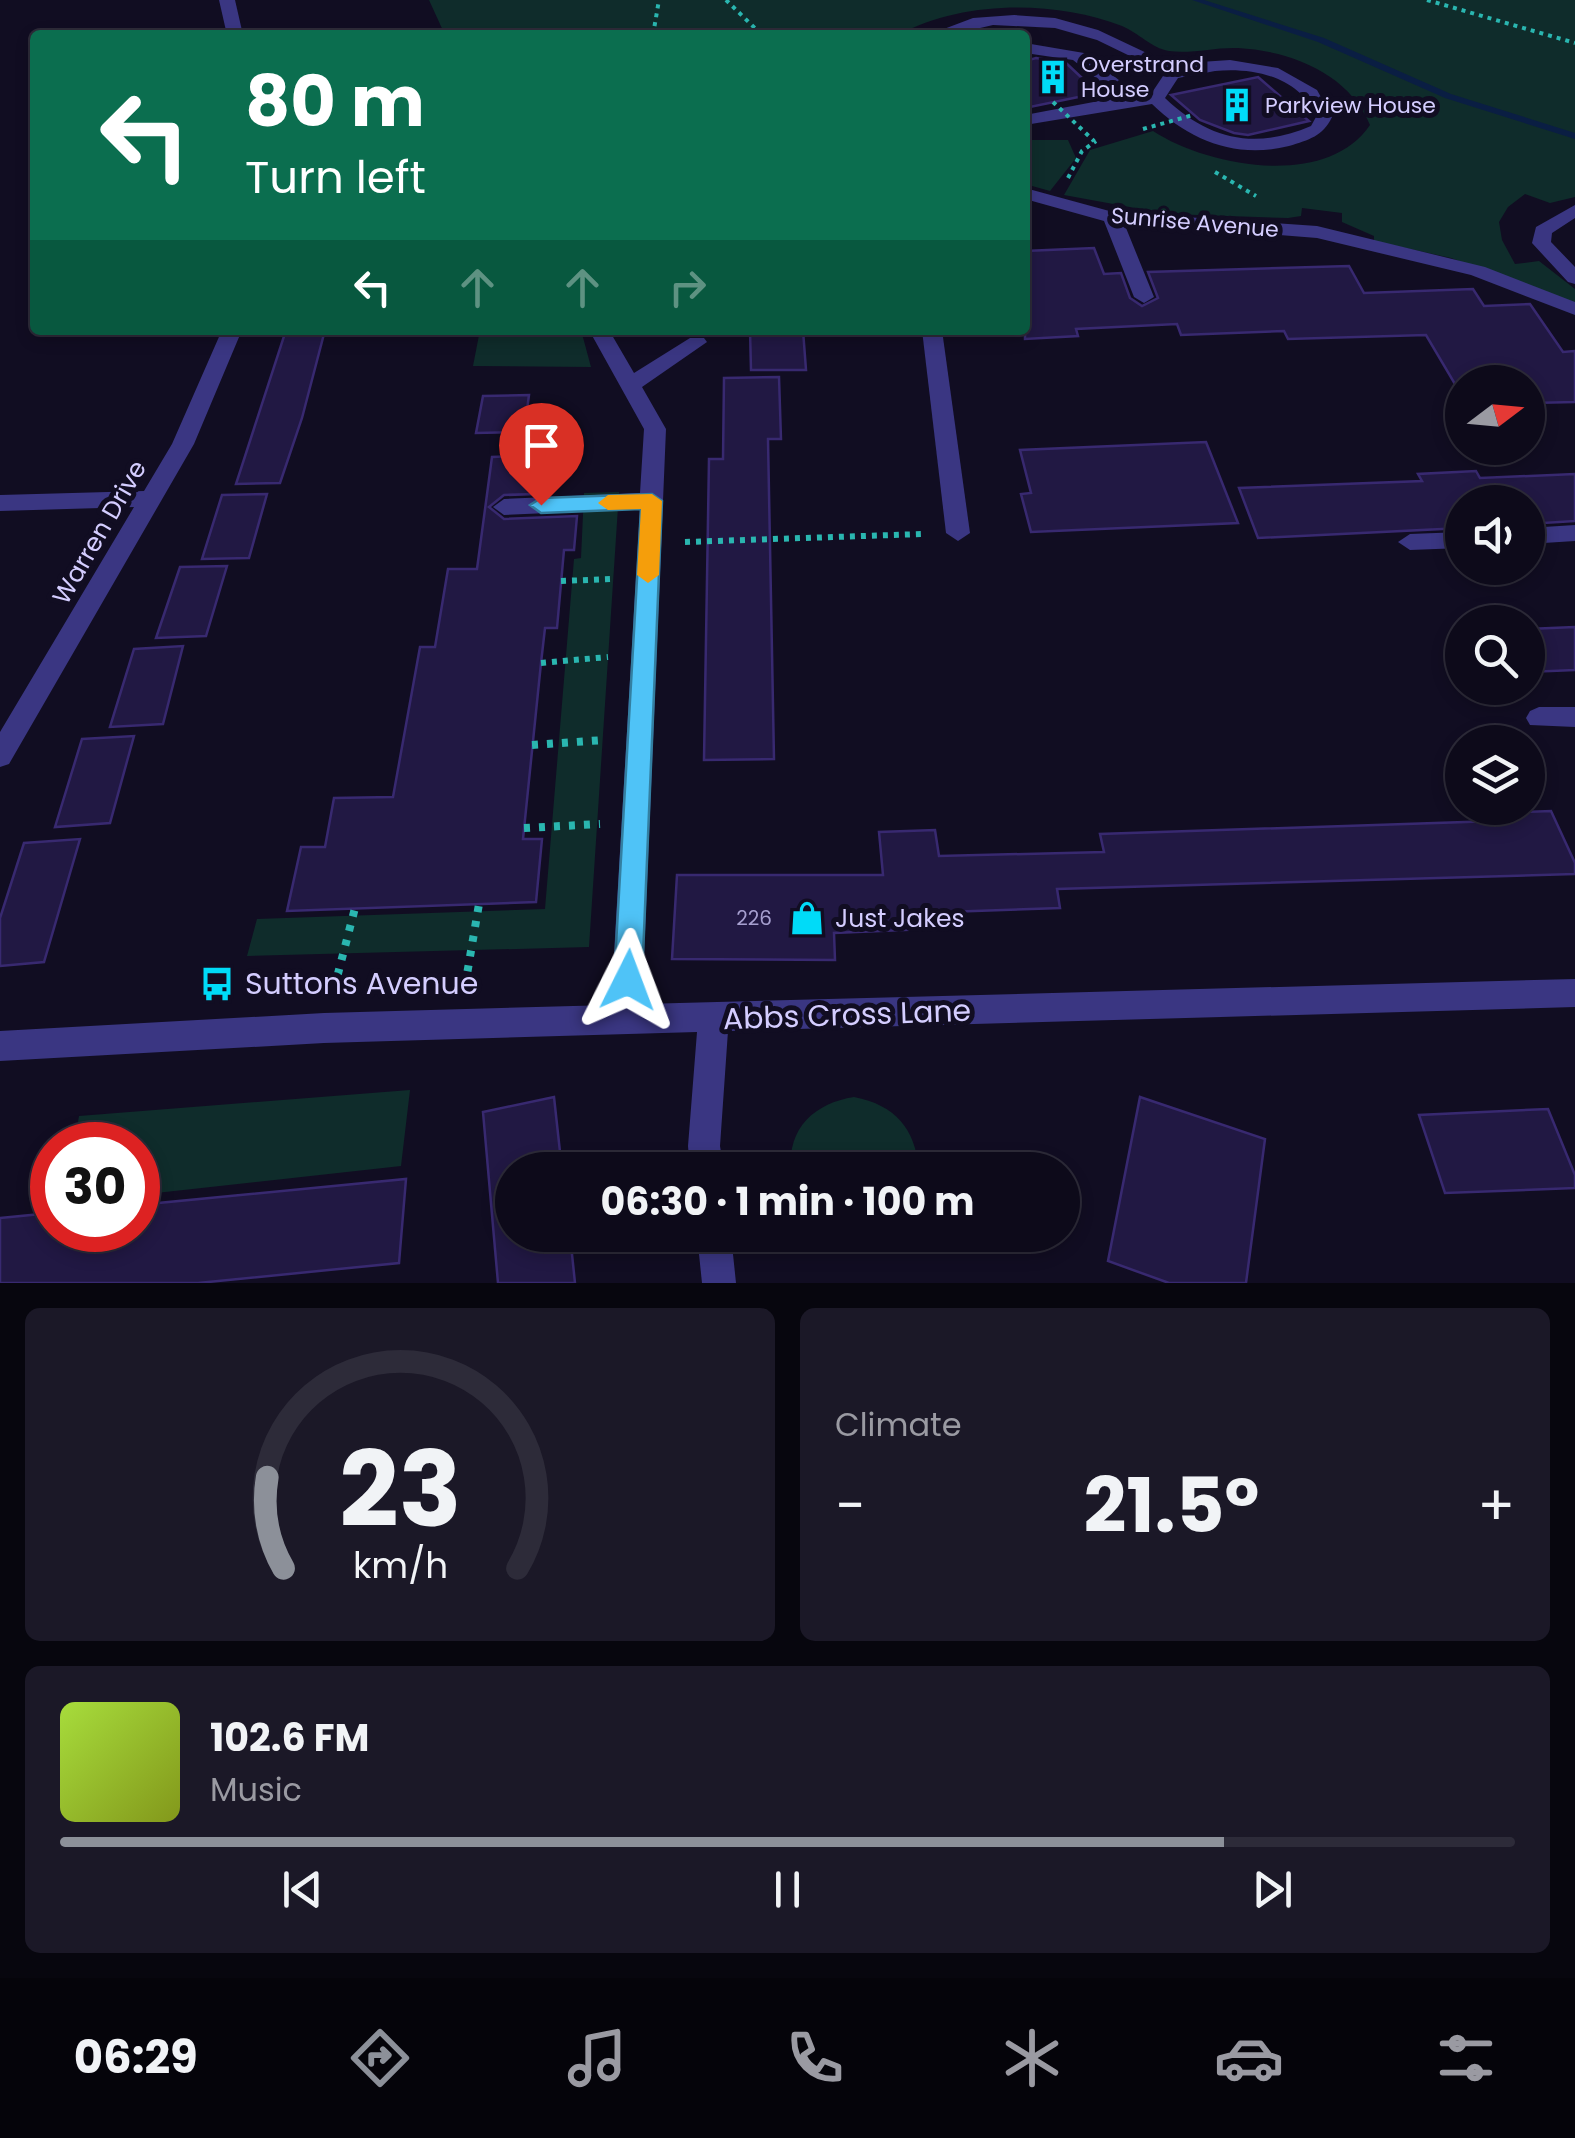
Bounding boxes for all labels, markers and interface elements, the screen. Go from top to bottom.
place label: Overstrand House [1081,49,1204,105]
text: 80 m [245,52,425,151]
building icon: Overstrand House [1034,58,1072,96]
icon: left [80,70,210,200]
building icon: Parkview House [1218,86,1256,124]
place label: Parkview House [1265,90,1436,121]
text: Turn left [245,146,426,209]
street label: Sunrise Avenue [1110,200,1280,245]
icon: left [345,260,400,315]
icon: ahead [450,260,505,315]
icon: ahead [555,260,610,315]
icon: right [660,260,715,315]
north arrow [1445,365,1545,465]
map controls [1445,365,1545,825]
pin [499,403,584,506]
icon: arrive [514,418,569,473]
street label: Warren Drive [44,454,155,611]
button: sound [1445,485,1545,585]
button: search [1445,605,1545,705]
button: layers [1445,725,1545,825]
shop icon: Just Jakes [788,899,826,937]
place label: Just Jakes [835,901,965,936]
house number: 226 [736,904,772,932]
position arrow [576,928,680,1032]
place label: Suttons Avenue [245,962,478,1005]
bus stop icon: Suttons Avenue [198,965,236,1003]
street label: Abbs Cross Lane [722,989,972,1040]
speed limit sign: 30 [30,1122,160,1252]
text: 06:30 · 1 min · 100 m [600,1175,975,1228]
text: Climate [835,1402,962,1447]
text: 23 [339,1417,461,1562]
text: 21.5° [1084,1453,1259,1558]
text: − [835,1467,865,1544]
text: + [1477,1467,1515,1544]
text: km/h [352,1540,448,1591]
text: 102.6 FM [210,1711,369,1764]
text: Music [210,1767,302,1812]
icon: previous [275,1862,330,1917]
icon: pause [760,1862,815,1917]
icon: next [1245,1862,1300,1917]
icon: directions [345,2023,415,2093]
icon: music [562,2023,632,2093]
icon: phone [780,2023,850,2093]
icon: climate [997,2023,1067,2093]
icon: car [1214,2023,1284,2093]
icon: filters [1431,2023,1501,2093]
text: 06:29 [74,2026,198,2089]

